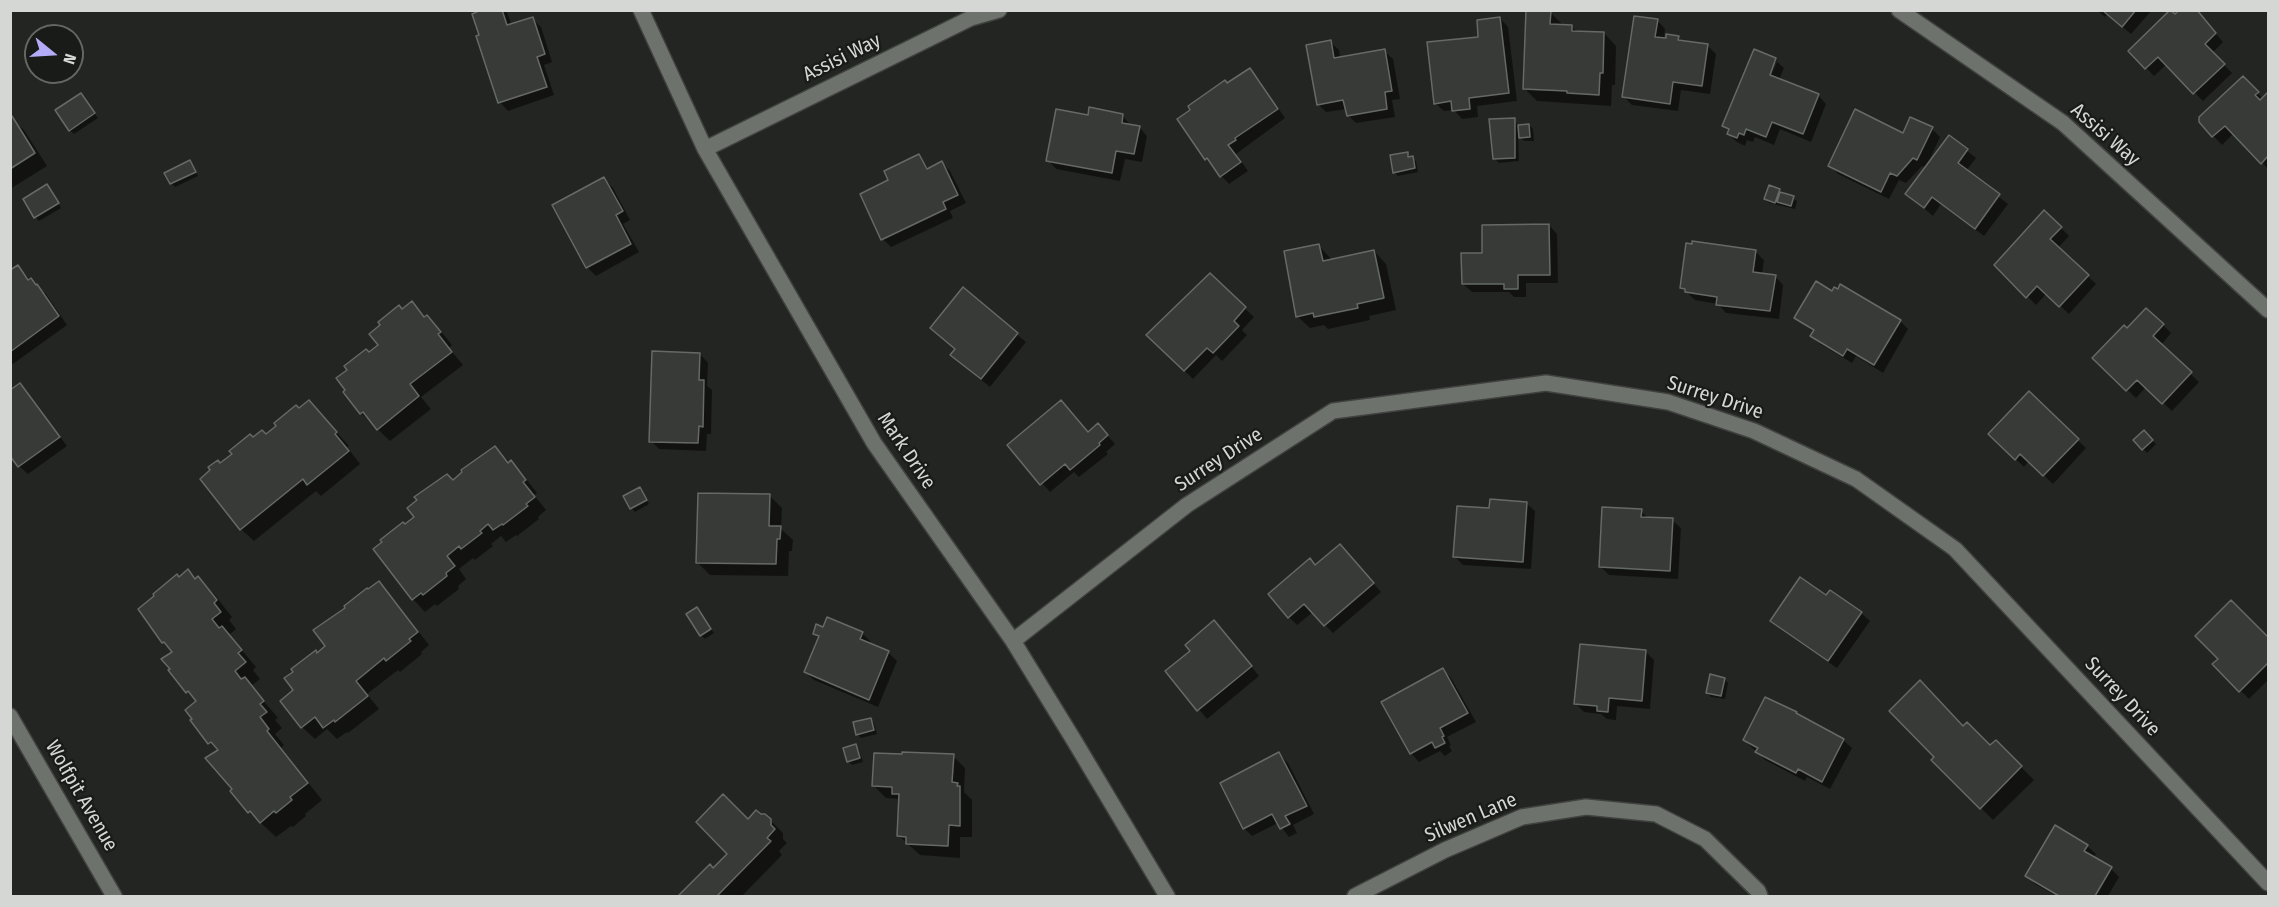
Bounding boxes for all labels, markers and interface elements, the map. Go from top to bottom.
north arrow [24,24,84,84]
street label: Assisi Way [799,29,885,87]
text: N [59,52,80,67]
street label: Assisi Way [2066,99,2144,171]
street label: Surrey Drive [1664,371,1766,425]
street label: Mark Drive [872,408,940,494]
street label: Surrey Drive [1171,423,1267,497]
street label: Surrey Drive [2079,652,2165,742]
street label: Wolfpit Avenue [40,736,122,856]
street label: Silwen Lane [1421,788,1521,848]

